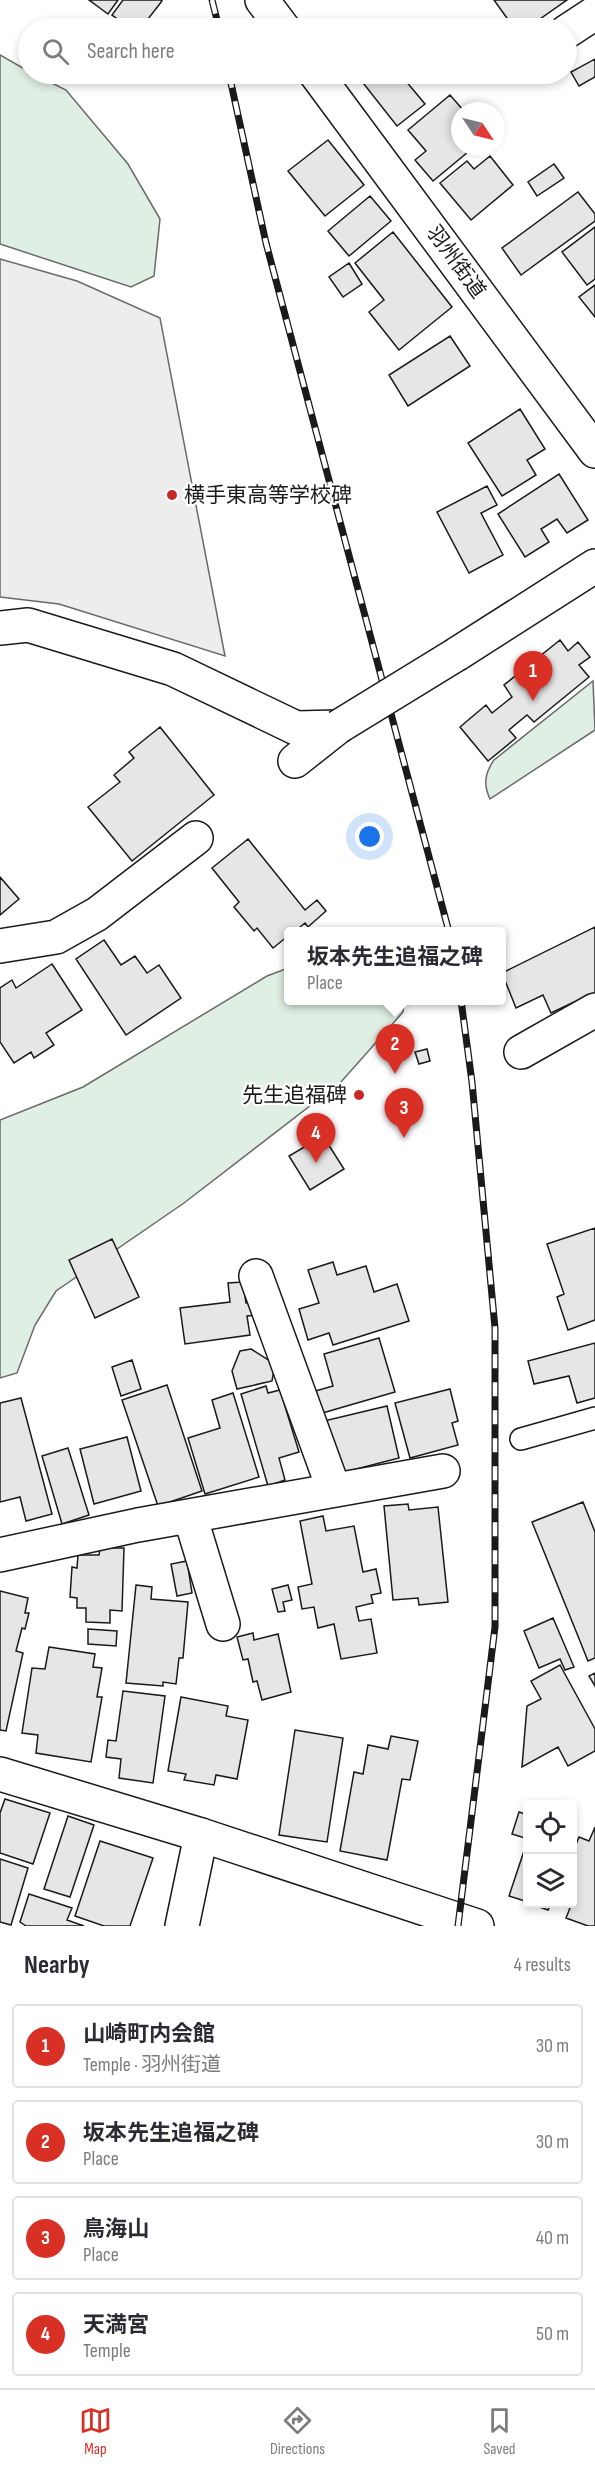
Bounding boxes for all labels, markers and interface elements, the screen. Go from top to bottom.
search box [18,18,577,84]
icon: search [39,35,72,68]
text: Search here [87,38,174,65]
north arrow [451,102,505,156]
street label: 羽州街道 [421,221,491,303]
place label: 横手東高等学校碑 [184,483,352,508]
marker: 横手東高等学校碑 [165,488,179,502]
pin: 1 [514,652,552,701]
your location [355,822,384,851]
popup [284,927,506,1005]
text: 坂本先生追福之碑 [307,944,483,971]
text: Place [307,971,343,995]
pin: 2 [376,1024,414,1074]
place label: 先生追福碑 [242,1083,347,1108]
marker: 先生追福碑 [352,1088,366,1102]
pin: 3 [384,1088,424,1138]
pin: 4 [296,1114,336,1163]
map controls [523,1800,577,1908]
button: locate [523,1800,577,1854]
button: layers [523,1854,577,1908]
text: Nearby [24,1950,90,1981]
text: 4 results [514,1953,571,1977]
text: 山崎町内会館 [83,2021,215,2048]
text: 1 [42,2034,49,2058]
text: 30 m [536,2034,569,2058]
text: Temple · 羽州街道 [83,2053,221,2077]
text: 坂本先生追福之碑 [83,2120,259,2147]
text: 2 [41,2130,50,2154]
text: 30 m [536,2130,569,2154]
text: Place [83,2147,119,2171]
text: 鳥海山 [83,2216,149,2243]
text: 3 [41,2226,50,2250]
text: 40 m [536,2226,569,2250]
text: Place [83,2243,119,2267]
text: 天満宮 [83,2312,149,2339]
text: 4 [41,2322,50,2346]
text: 50 m [536,2322,569,2346]
text: Temple [83,2339,131,2363]
tab: Map [79,2404,112,2459]
tab: Directions [270,2404,325,2459]
tab: Saved [483,2404,516,2459]

